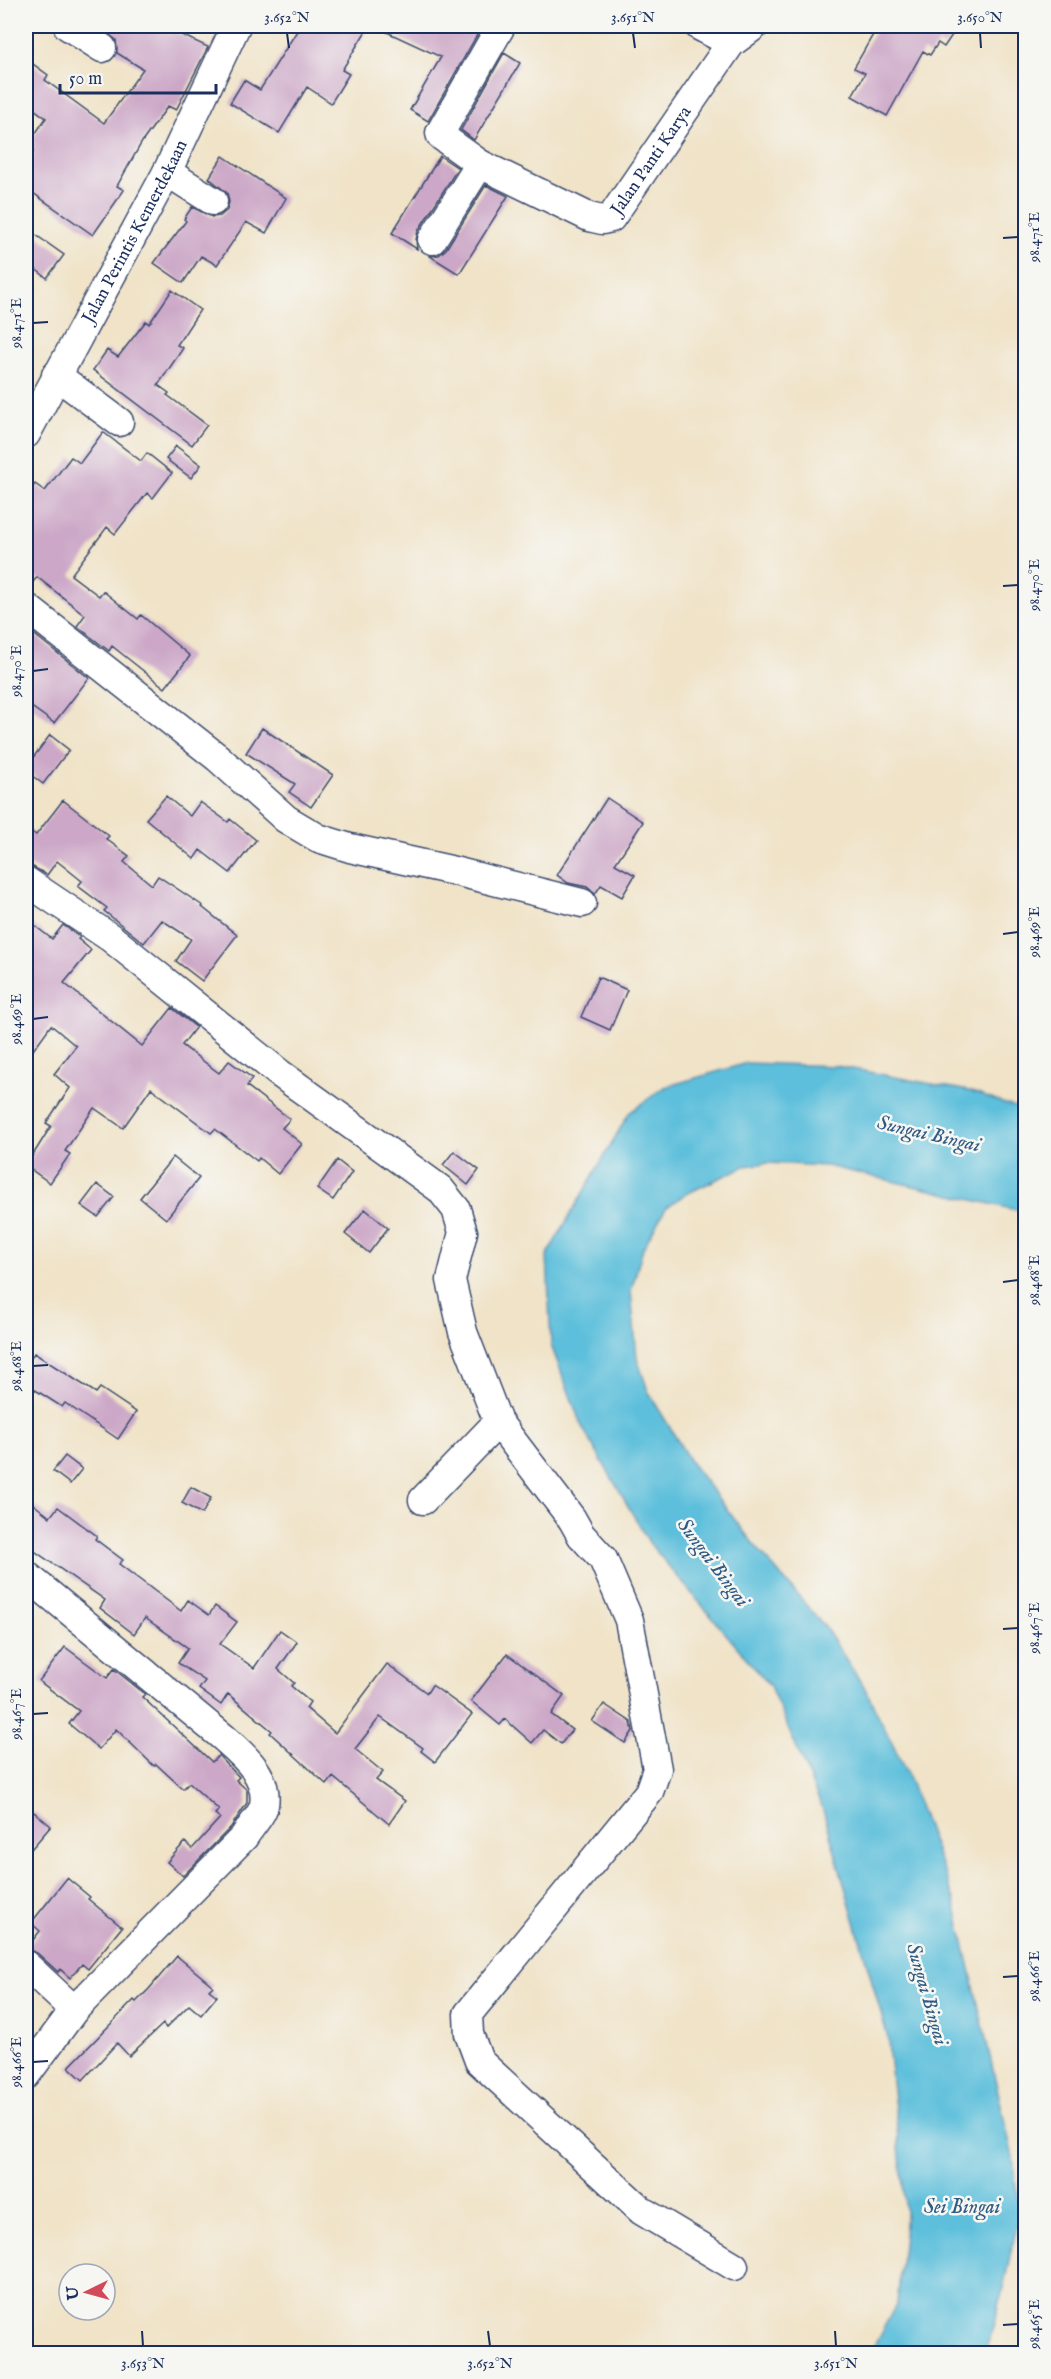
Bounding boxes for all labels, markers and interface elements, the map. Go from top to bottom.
text: 3.652°N [264,8,310,27]
text: 3.651°N [611,8,655,27]
text: 3.650°N [957,8,1003,27]
scale bar [60,57,216,95]
text: 50 m [69,68,102,91]
street label: Jalan Panti Karya [605,102,697,222]
street label: Jalan Perintis Kemerdekaan [77,136,194,329]
text: 98.471°E [1025,212,1044,263]
text: 98.471°E [7,298,26,349]
text: 98.470°E [1025,559,1044,612]
text: 98.470°E [7,645,26,698]
text: 98.469°E [1025,906,1044,959]
text: 98.469°E [7,993,26,1046]
water label: Sungai Bingai [874,1110,984,1160]
text: 98.468°E [1025,1255,1044,1306]
text: 98.468°E [7,1341,26,1392]
water label: Sungai Bingai [670,1513,755,1614]
text: 98.467°E [1025,1602,1044,1655]
text: 98.467°E [7,1688,26,1741]
water label: Sungai Bingai [899,1941,953,2050]
text: 98.466°E [1025,1951,1044,2002]
text: 98.466°E [7,2037,26,2088]
water label: Sei Bingai [924,2195,1002,2221]
north arrow [57,2262,117,2322]
text: U [63,2285,85,2302]
text: 98.465°E [1025,2299,1044,2350]
text: 3.653°N [121,2354,165,2373]
text: 3.652°N [467,2354,513,2373]
text: 3.651°N [814,2354,858,2373]

